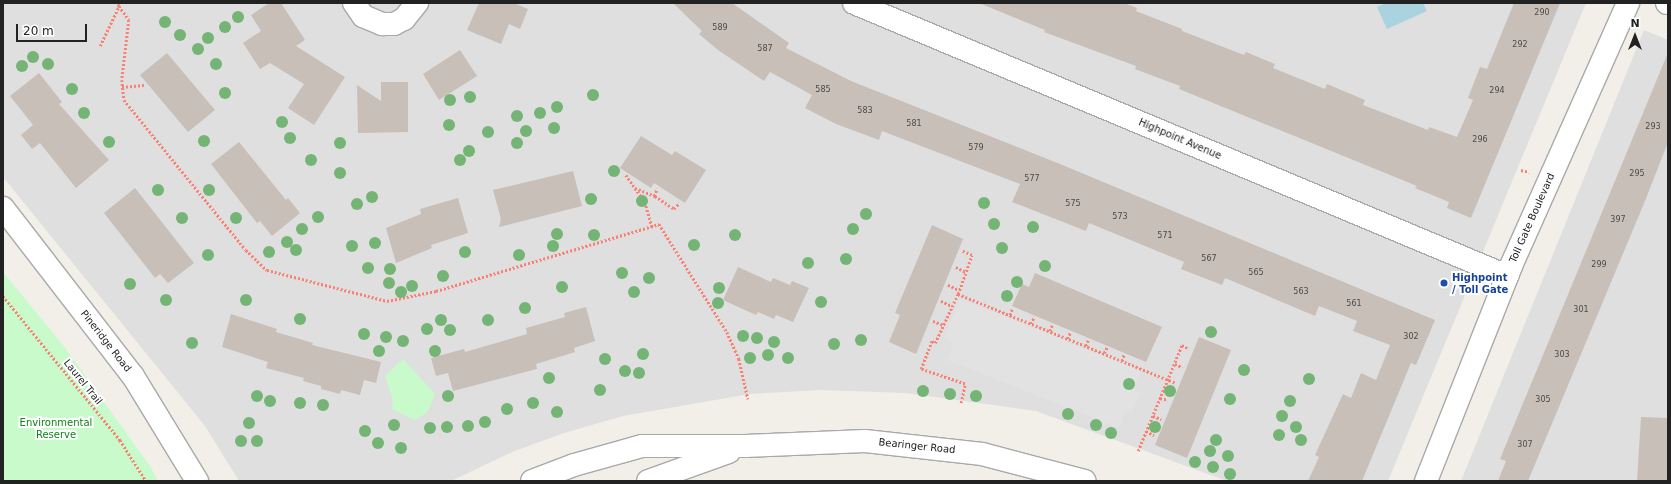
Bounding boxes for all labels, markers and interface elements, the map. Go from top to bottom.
house number: 290 [1534,8,1550,18]
scale bar [18,16,89,42]
north arrow [1615,16,1655,56]
text: N [1630,17,1640,30]
house number: 589 [712,23,728,33]
text: 20 m [23,24,54,38]
house number: 292 [1512,40,1528,50]
house number: 587 [757,44,773,54]
house number: 585 [815,85,831,95]
house number: 294 [1489,86,1505,96]
house number: 583 [857,106,873,116]
street label: Highpoint Avenue [1137,116,1223,162]
house number: 581 [906,119,922,129]
house number: 293 [1645,122,1661,132]
house number: 296 [1472,135,1488,145]
house number: 579 [968,143,984,153]
house number: 295 [1629,169,1645,179]
street label: Toll Gate Boulevard [1507,171,1557,265]
house number: 577 [1024,174,1040,184]
house number: 575 [1065,199,1081,209]
house number: 573 [1112,212,1128,222]
house number: 397 [1610,215,1626,225]
house number: 571 [1157,231,1173,241]
house number: 567 [1201,254,1217,264]
house number: 299 [1591,260,1607,270]
house number: 565 [1248,268,1264,278]
place label: Highpoint / Toll Gate [1452,271,1508,294]
marker: Highpoint / Toll Gate [1439,278,1449,288]
house number: 563 [1293,287,1309,297]
house number: 561 [1346,299,1362,309]
house number: 301 [1573,305,1589,315]
street label: Pineridge Road [78,308,134,374]
house number: 302 [1403,332,1419,342]
house number: 303 [1554,350,1570,360]
street label: Laurel Trail [61,357,105,407]
house number: 305 [1535,395,1551,405]
park label: Environmental Reserve [20,416,92,440]
street label: Bearinger Road [878,436,956,456]
house number: 307 [1517,440,1533,450]

